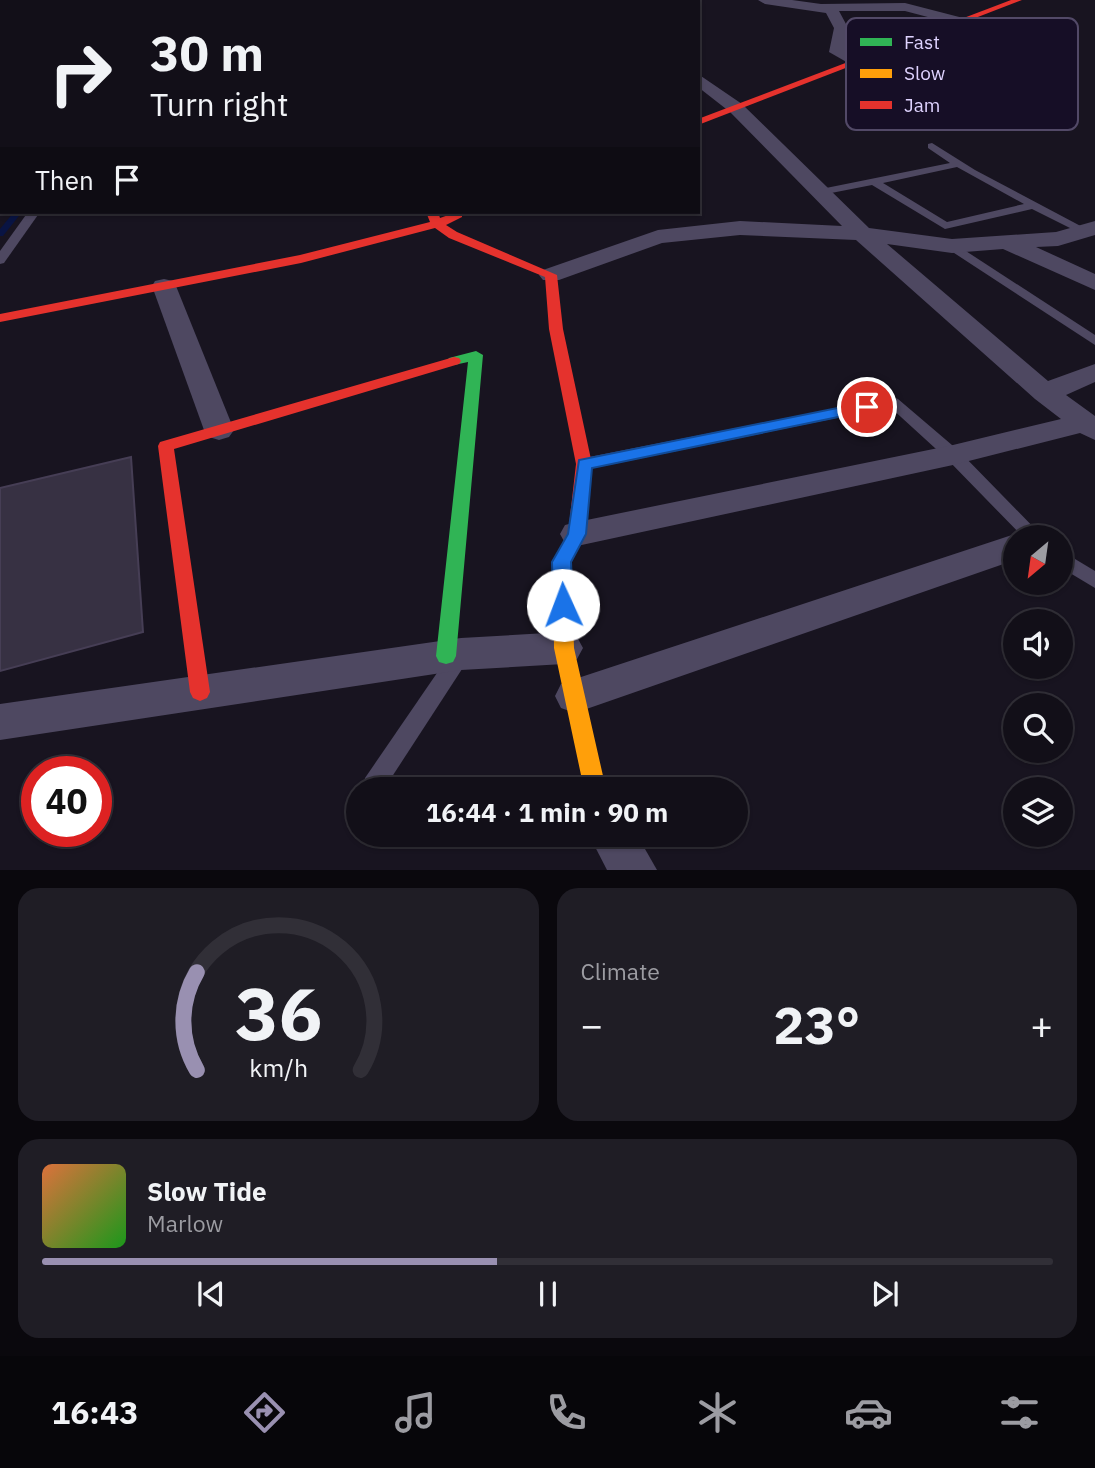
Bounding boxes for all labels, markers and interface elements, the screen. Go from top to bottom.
legend [846,18,1078,130]
text: 30 m [150,21,264,84]
icon: right [35,28,126,119]
text: Fast [904,30,940,54]
text: Slow [904,61,945,85]
text: Turn right [150,83,288,125]
text: Jam [904,93,940,117]
icon: arrive [108,161,146,199]
text: Then [35,163,94,197]
pin [837,377,897,437]
icon: arrive [848,388,886,426]
north arrow [1003,525,1073,595]
map controls [1003,525,1073,847]
position arrow [526,568,600,642]
button: sound [1003,609,1073,679]
button: search [1003,693,1073,763]
speed limit sign: 40 [21,756,112,847]
button: layers [1003,777,1073,847]
text: 16:44 · 1 min · 90 m [426,795,668,829]
text: Climate [581,956,660,986]
text: 36 [235,966,322,1061]
text: 23° [773,991,860,1058]
text: − [581,1000,603,1049]
text: + [1030,1000,1053,1049]
text: km/h [249,1051,308,1084]
text: Slow Tide [147,1174,267,1208]
text: Marlow [147,1208,223,1238]
icon: previous [192,1275,230,1313]
icon: pause [529,1275,567,1313]
icon: next [866,1275,904,1313]
icon: directions [240,1388,289,1437]
icon: music [391,1388,440,1437]
icon: phone [542,1388,591,1437]
icon: climate [693,1388,742,1437]
icon: car [844,1388,893,1437]
icon: filters [995,1388,1044,1437]
text: 16:43 [51,1391,138,1433]

